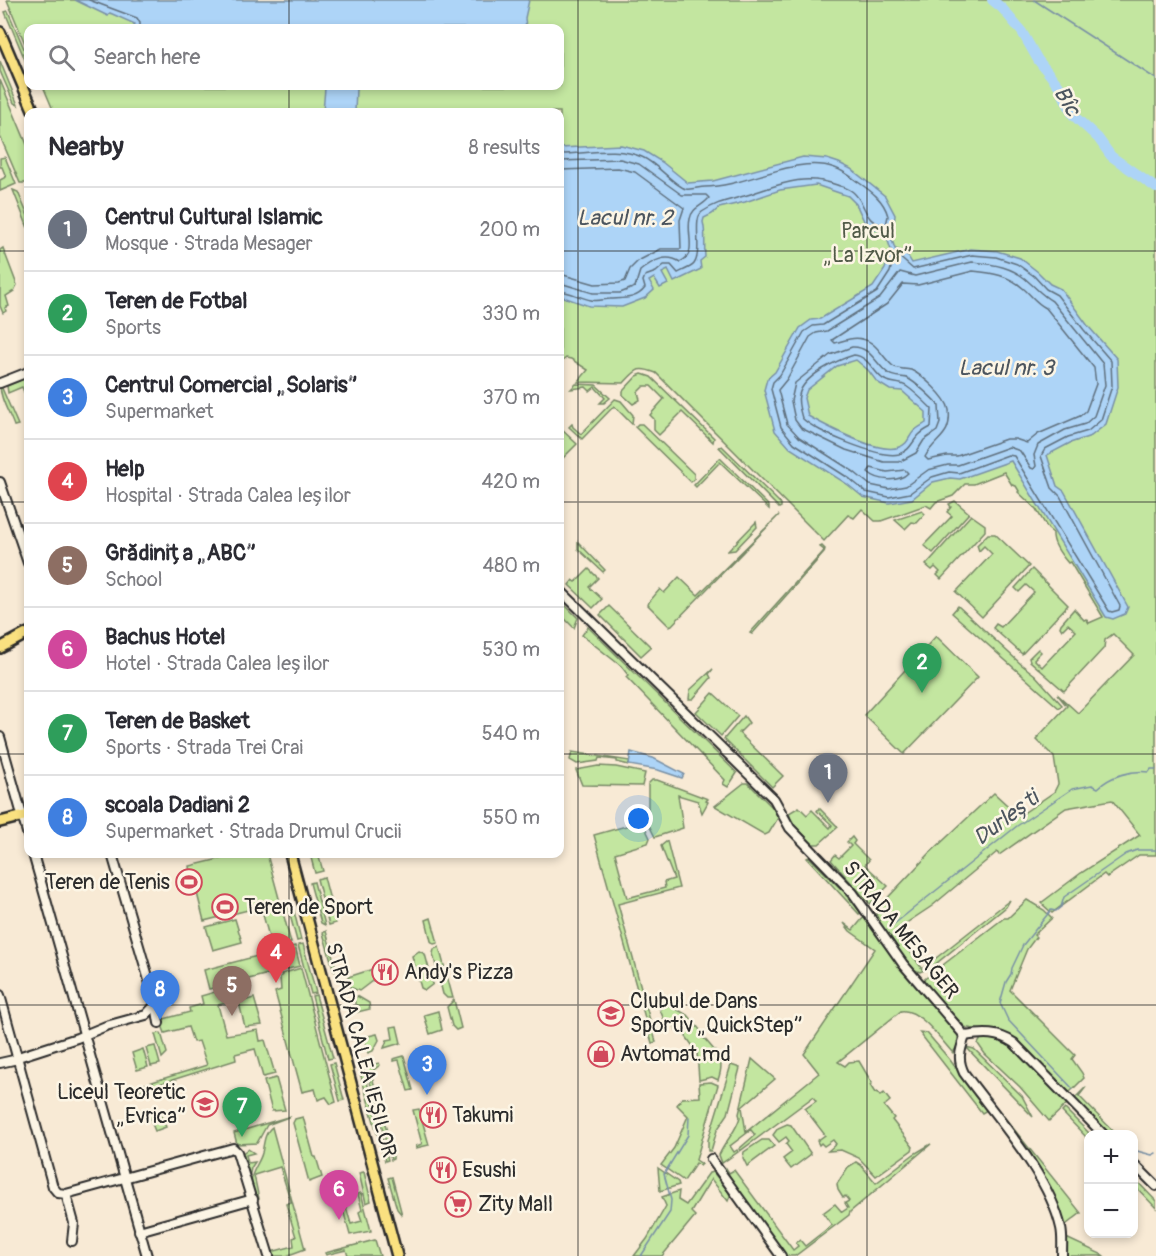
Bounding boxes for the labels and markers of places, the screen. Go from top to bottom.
pin: 2 [902,644,942,693]
pin: 1 [808,754,848,803]
sports icon: Teren de Tenis [174,867,204,897]
place label: Teren de Tenis [45,869,171,896]
sports icon: Teren de Sport [210,892,240,922]
place label: Teren de Sport [244,894,374,921]
pin: 4 [256,934,296,983]
restaurant icon: Andy's Pizza [370,957,400,987]
place label: Andy's Pizza [404,959,513,986]
pin: 5 [212,966,252,1016]
pin: 8 [140,970,180,1020]
place label: Clubul de Dans Sportiv „QuickStep” [630,988,803,1039]
school or university icon: Clubul de Dans Sportiv „QuickStep” [596,998,626,1028]
shop icon: Avtomat.md [586,1039,616,1069]
place label: Avtomat.md [620,1041,731,1068]
pin: 3 [408,1046,446,1095]
place label: Liceul Teoretic „Evrica” [57,1079,186,1130]
pin: 7 [222,1088,262,1137]
school or university icon: Liceul Teoretic „Evrica” [190,1089,220,1119]
restaurant icon: Takumi [418,1100,448,1130]
place label: Takumi [452,1102,513,1129]
restaurant icon: Esushi [428,1155,458,1185]
place label: Esushi [462,1157,516,1184]
pin: 6 [320,1170,358,1220]
supermarket icon: Zity Mall [443,1189,473,1219]
place label: Zity Mall [478,1191,553,1218]

